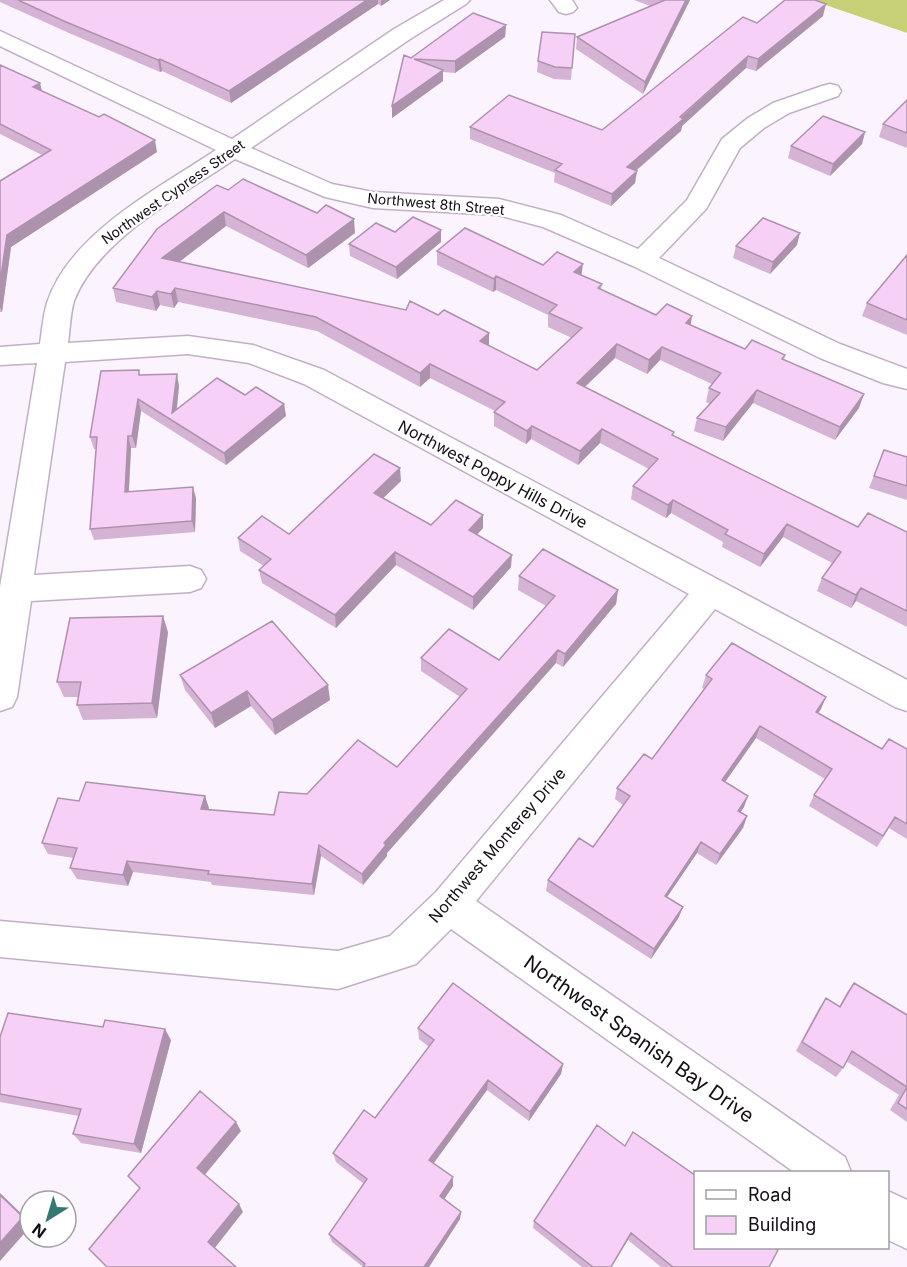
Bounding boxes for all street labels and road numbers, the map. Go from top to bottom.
street label: Northwest Cypress Street [98,135,248,247]
street label: Northwest 8th Street [367,189,506,218]
street label: Northwest Poppy Hills Drive [395,416,591,532]
street label: Northwest Monterey Drive [424,763,570,927]
street label: Northwest Spanish Bay Drive [519,950,759,1128]

